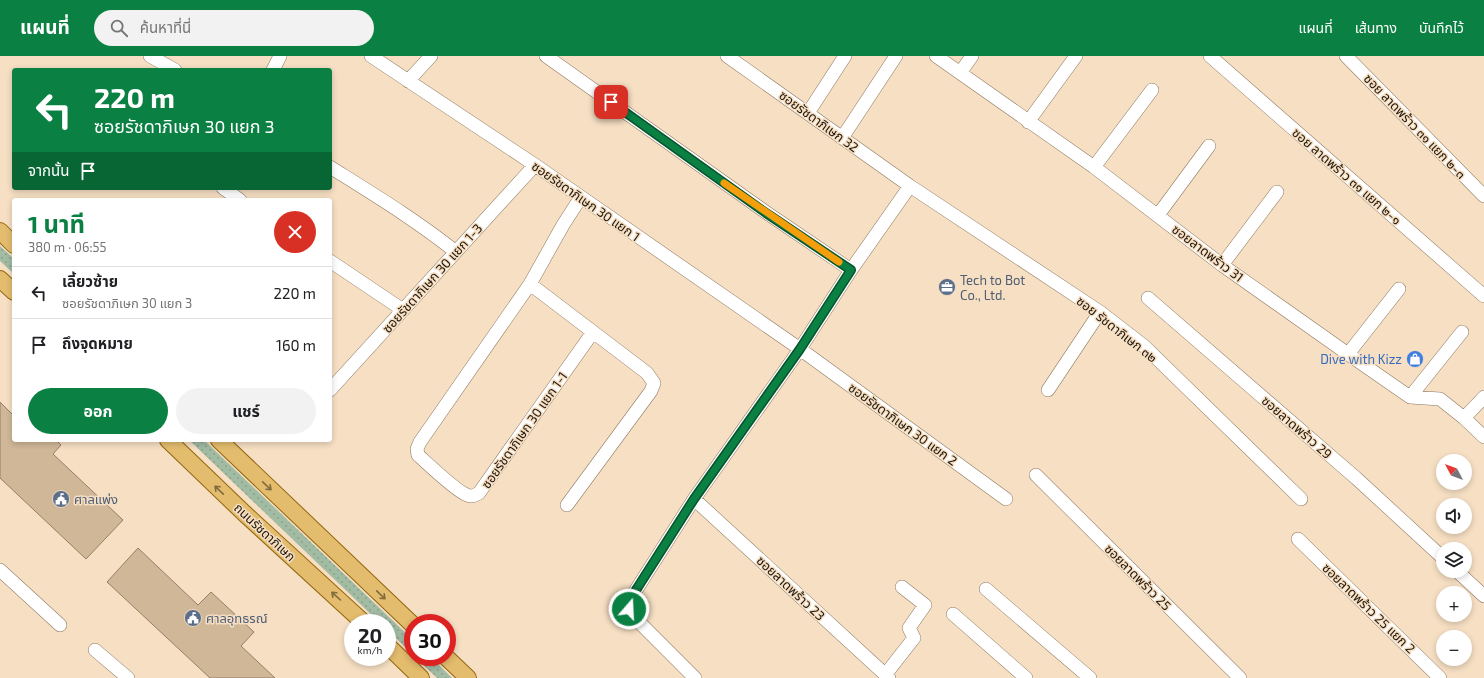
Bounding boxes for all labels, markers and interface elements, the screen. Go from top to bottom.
search box [94,10,374,46]
text: แผนที่ [20,15,70,38]
icon: search [108,17,130,39]
text: ค้นหาที่นี่ [140,18,191,36]
text: แผนที่ [1299,19,1333,36]
text: เส้นทาง [1355,19,1397,36]
text: บันทึกไว้ [1419,19,1464,36]
street label: ซอย ลาดพร้าว ๓๑ แยก ๒-๓ [1361,70,1469,182]
text: 220 m [94,80,175,114]
icon: left [28,84,80,136]
pin [594,85,628,119]
street label: ซอยรัชดาภิเษก 32 [776,87,862,155]
icon: arrive [600,91,622,113]
text: ซอยรัชดาภิเษก 30 แยก 3 [94,115,275,137]
street label: ซอย ลาดพร้าว ๓๑ แยก ๒-๑ [1289,124,1405,228]
street label: ซอยรัชดาภิเษก 30 แยก 1 [529,158,643,244]
icon: arrive [77,160,99,182]
text: จากนั้น [28,161,69,179]
text: 1 นาที [28,209,85,238]
button: close [274,211,316,253]
street label: ซอยรัชดาภิเษก 30 แยก 1-3 [379,220,485,336]
street label: ซอยลาดพร้าว 31 [1169,221,1247,285]
text: 380 m · 06:55 [28,239,106,255]
text: เลี้ยวซ้าย [62,272,118,290]
place label: Tech to Bot Co., Ltd. [960,272,1025,303]
office icon: Tech to Bot Co., Ltd. [937,277,957,297]
icon: left [28,282,50,304]
text: 220 m [274,284,316,302]
street label: ซอย รัชดาภิเษก ๓๒ [1074,293,1161,365]
text: ซอยรัชดาภิเษก 30 แยก 3 [62,295,192,311]
icon: arrive [28,334,50,356]
text: ถึงจุดหมาย [62,334,133,352]
text: 160 m [276,336,316,354]
shop icon: Dive with Kizz [1405,349,1425,369]
place label: Dive with Kizz [1320,351,1402,367]
street label: ซอยรัชดาภิเษก 30 แยก 1-1 [478,369,570,491]
street label: ซอยรัชดาภิเษก 30 แยก 2 [846,379,960,469]
button: ออก [28,388,168,434]
button: แชร์ [176,388,316,434]
street label: ซอยลาดพร้าว 29 [1259,392,1335,462]
north arrow [1436,454,1472,490]
map controls [1436,454,1472,666]
one-way arrow [262,481,272,491]
one-way arrow [214,485,224,494]
public building icon: ศาลแพ่ง [51,489,71,509]
place label: ศาลแพ่ง [74,491,118,507]
button: sound [1436,498,1472,534]
street label: ถนนรัชดาภิเษก [231,499,299,565]
street label: ซอยลาดพร้าว 25 [1101,540,1175,614]
button: layers [1436,542,1472,578]
street label: ซอยลาดพร้าว 23 [754,552,828,624]
street label: ซอยลาดพร้าว 25 แยก 2 [1319,560,1419,656]
button: + [1436,586,1472,622]
position arrow [608,588,650,630]
one-way arrow [376,590,386,599]
one-way arrow [331,592,341,601]
public building icon: ศาลอุทธรณ์ [183,608,203,628]
place label: ศาลอุทธรณ์ [206,610,267,626]
speed limit sign: 30 [404,614,456,666]
text: 20 [358,623,382,647]
button: − [1436,630,1472,666]
text: km/h [358,644,382,656]

